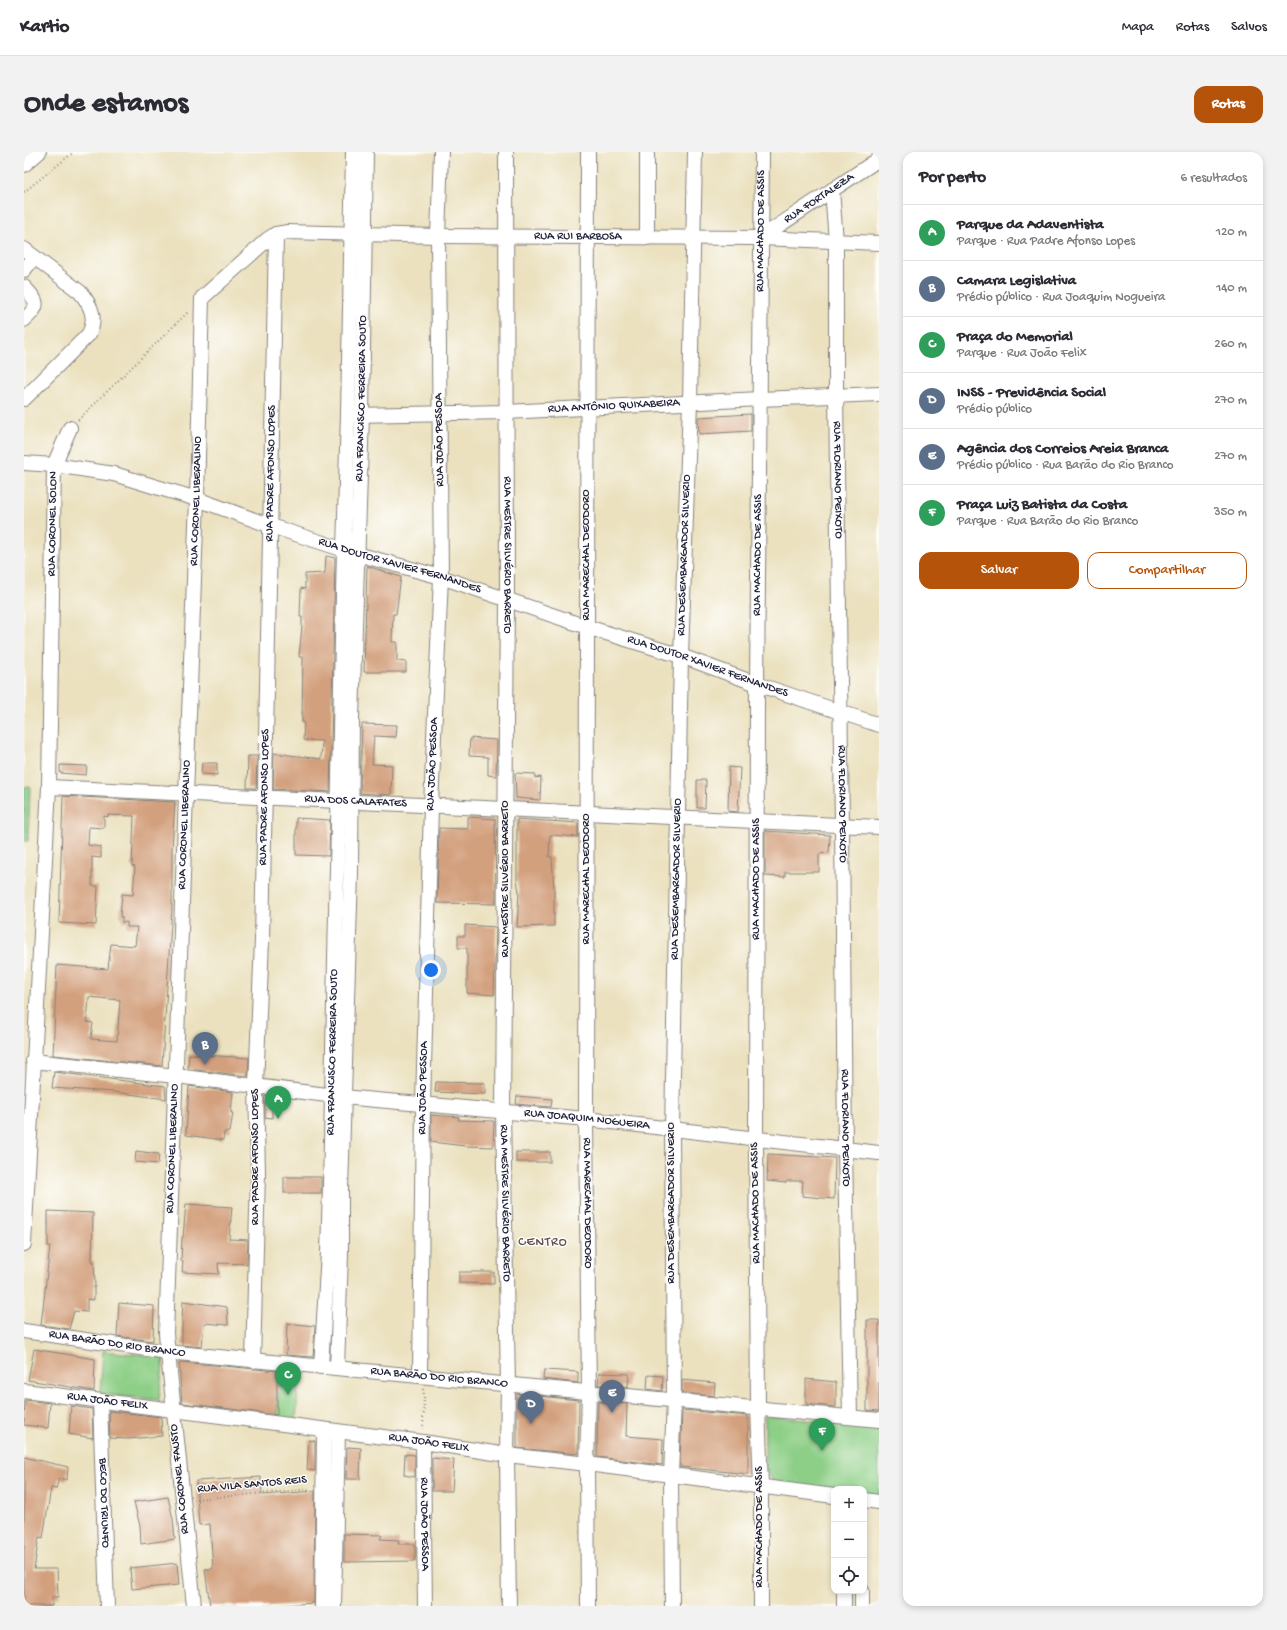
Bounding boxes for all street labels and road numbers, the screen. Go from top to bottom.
street label: RUA MACHADO DE ASSIS [754,170,769,292]
street label: RUA FORTALEZA [781,170,858,227]
street label: RUA RUI BARBOSA [534,230,623,244]
street label: RUA FRANCISCO FERREIRA SOUTO [353,315,371,482]
street label: RUA JOÃO PESSOA [432,392,448,487]
street label: RUA ANTÔNIO QUIXABEIRA [548,396,681,417]
street label: RUA PADRE AFONSO LOPES [263,404,280,542]
street label: RUA FLORIANO PEIXOTO [829,421,845,539]
street label: RUA CORONEL LIBERALINO [188,436,206,566]
street label: RUA CORONEL SOLON [45,471,61,576]
street label: RUA DESEMBARGADOR SILVERIO [675,474,694,636]
street label: RUA MESTRE SILVÉRIO BARRETO [500,476,514,634]
street label: RUA MARECHAL DEODORO [580,489,594,621]
street label: RUA MACHADO DE ASSIS [751,494,766,616]
street label: RUA DOUTOR XAVIER FERNANDES [316,535,483,597]
street label: RUA DOUTOR XAVIER FERNANDES [625,633,790,701]
street label: RUA JOÃO PESSOA [424,716,442,811]
street label: RUA PADRE AFONSO LOPES [256,728,273,866]
street label: RUA FLORIANO PEIXOTO [834,745,849,863]
street label: RUA CORONEL LIBERALINO [176,760,194,890]
street label: RUA DOS CALAFATES [304,792,408,811]
street label: RUA DESEMBARGADOR SILVERIO [668,798,685,960]
street label: RUA MESTRE SILVÉRIO BARRETO [499,800,513,958]
street label: RUA MARECHAL DEODORO [580,813,594,945]
street label: RUA MACHADO DE ASSIS [749,818,764,940]
street label: RUA FRANCISCO FERREIRA SOUTO [324,969,342,1136]
street label: RUA JOÃO PESSOA [416,1040,432,1135]
street label: RUA FLORIANO PEIXOTO [837,1069,853,1187]
street label: RUA CORONEL LIBERALINO [163,1084,182,1214]
street label: RUA PADRE AFONSO LOPES [249,1088,263,1225]
street label: RUA JOAQUIM NOGUEIRA [523,1106,651,1133]
street label: RUA DESEMBARGADOR SILVERIO [665,1122,679,1284]
street label: RUA MESTRE SILVÉRIO BARRETO [496,1124,513,1282]
street label: RUA MARECHAL DEODORO [579,1137,595,1269]
street label: RUA MACHADO DE ASSIS [748,1142,764,1264]
street label: RUA BARÃO DO RIO BRANCO [48,1328,186,1361]
street label: RUA BARÃO DO RIO BRANCO [370,1364,509,1392]
street label: RUA JOÃO FELIX [66,1390,149,1414]
street label: RUA CORONEL FAUSTO [167,1423,193,1535]
street label: RUA JOÃO FELIX [388,1431,471,1456]
street label: BECO DO TRIUNFO [95,1457,112,1548]
street label: RUA MACHADO DE ASSIS [753,1466,767,1588]
street label: RUA VILA SANTOS REIS [197,1473,308,1497]
street label: RUA JOÃO PESSOA [416,1477,432,1572]

